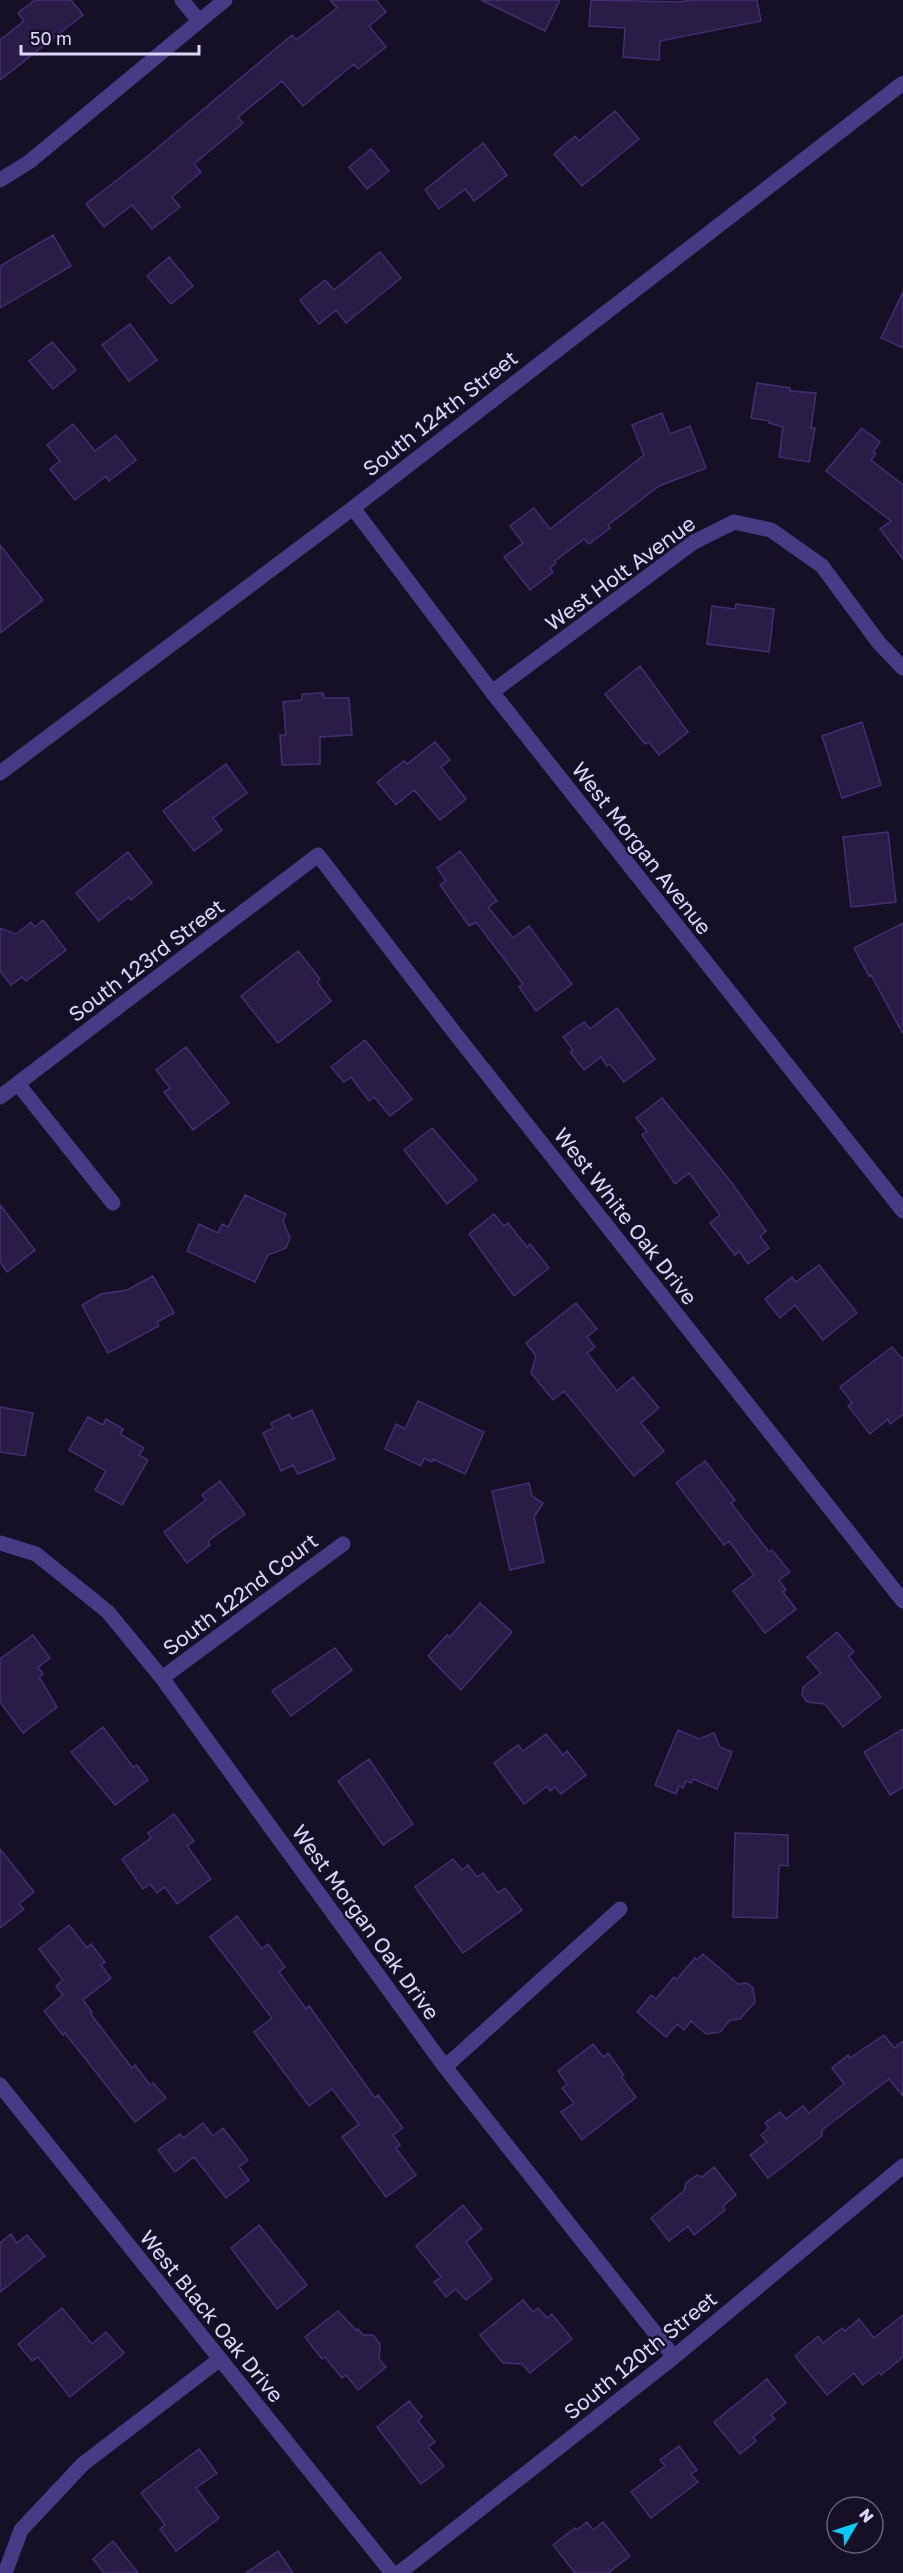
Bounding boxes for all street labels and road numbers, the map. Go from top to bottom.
street label: South 124th Street [357,345,523,481]
street label: West Holt Avenue [540,510,700,636]
street label: West Morgan Avenue [566,756,718,940]
street label: South 123rd Street [63,893,229,1027]
street label: West White Oak Drive [549,1122,703,1310]
street label: South 122nd Court [157,1527,323,1661]
street label: West Morgan Oak Drive [287,1820,445,2024]
street label: West Black Oak Drive [135,2225,289,2407]
street label: South 120th Street [558,2285,722,2425]

